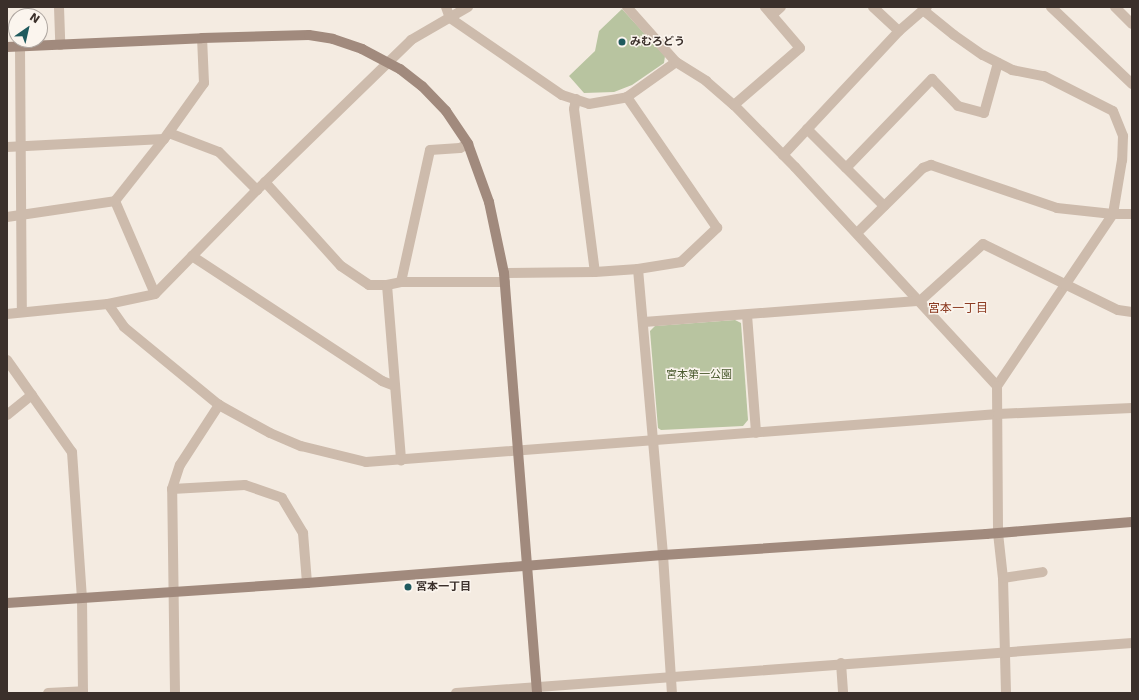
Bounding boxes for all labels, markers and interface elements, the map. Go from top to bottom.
north arrow [8,8,48,48]
text: N [27,10,42,26]
place label: みむろどう [630,35,685,49]
marker: みむろどう [617,37,627,47]
district label: 宮本一丁目 [928,302,988,316]
park label: 宮本第一公園 [666,368,732,382]
place label: 宮本一丁目 [416,580,471,594]
marker: 宮本一丁目 [403,582,413,592]

